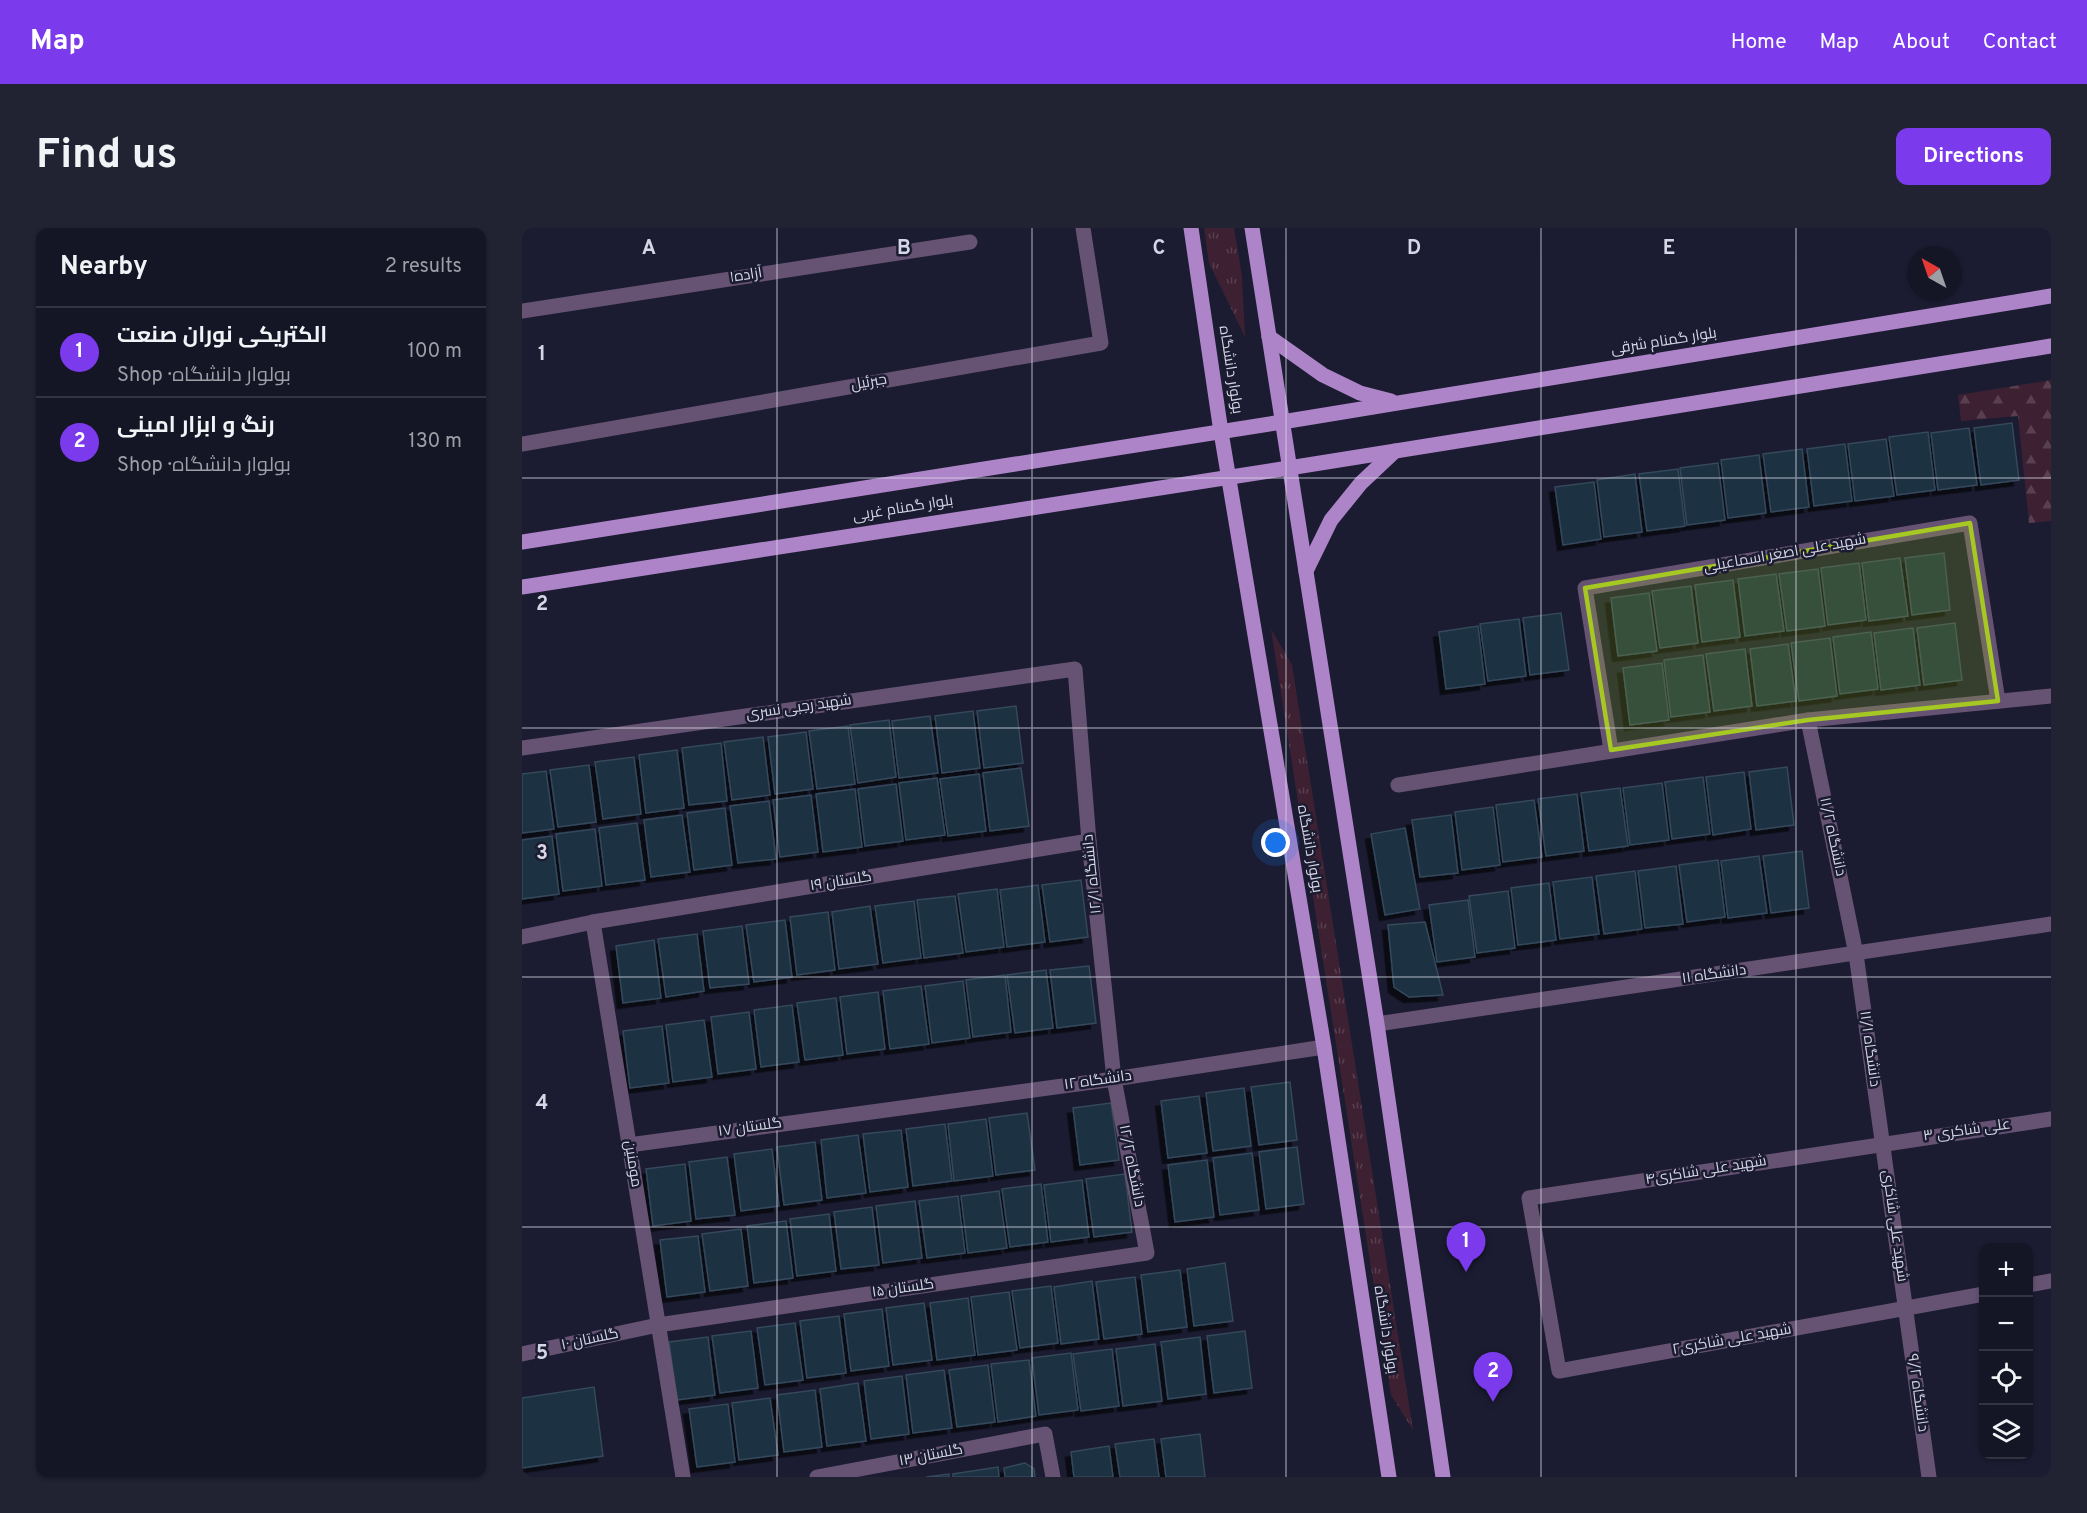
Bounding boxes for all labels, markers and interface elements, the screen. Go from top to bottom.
text: Map [30,24,85,60]
text: Home [1731,29,1787,56]
text: Map [1820,29,1859,56]
text: About [1892,29,1950,56]
text: Contact [1983,29,2057,56]
button: Directions [1896,128,2051,185]
text: Find us [36,130,177,183]
text: A [642,236,656,262]
text: B [897,236,911,262]
text: C [1153,236,1165,262]
text: D [1407,236,1421,262]
text: E [1663,236,1675,262]
north arrow [1907,246,1961,300]
text: Nearby [60,251,148,284]
text: 2 results [385,254,462,280]
street label: آزاده۱ [728,264,764,288]
text: الکتریکی نوران صنعت [117,323,327,350]
street label: بلوار گمنام شرقی [1610,324,1718,360]
street label: بولوار دانشگاه [1214,325,1246,415]
text: 1 [76,339,84,365]
text: 100 m [407,339,462,365]
text: 1 [538,342,546,368]
text: Shop · بولوار دانشگاه [117,363,291,389]
street label: جبرئیل [850,371,888,395]
text: رنگ و ابزار امینی [117,413,275,440]
text: 2 [73,429,86,455]
text: 130 m [408,429,462,455]
text: Shop · بولوار دانشگاه [117,453,291,479]
street label: بلوار گمنام غربی [851,492,955,526]
street label: شهید علی اصغر اسماعیلی [1702,530,1868,578]
text: 2 [536,592,548,618]
street label: شهید رجبی نسری [745,691,853,725]
street label: دانشگاه ۱۱/۲ [1814,796,1850,878]
street label: بولوار دانشگاه [1292,804,1326,894]
your location [1261,828,1290,857]
street label: دانشگاه ۱۲/۱ [1079,833,1107,915]
text: 3 [536,841,548,867]
street label: گلستان ۱۹ [809,868,873,896]
street label: دانشگاه ۱۱ [1681,961,1747,989]
street label: دانشگاه ۱۱/۱ [1854,1010,1884,1088]
street label: دانشگاه ۱۲ [1063,1067,1133,1095]
text: 4 [536,1091,548,1117]
street label: گلستان ۱۷ [717,1114,783,1142]
street label: علی شاکری ۳ [1922,1115,2012,1147]
street label: دانشگاه ۱۲/۲ [1114,1123,1148,1209]
street label: مومنین [619,1139,645,1189]
street label: شهید علی شاکری۴ [1644,1152,1768,1190]
street label: شهید علی شاکری [1877,1169,1911,1283]
pin: 1 [1446,1222,1486,1272]
map controls [1979,1243,2033,1459]
button: + [1979,1243,2033,1297]
street label: گلستان ۱۵ [871,1275,935,1303]
street label: بولوار دانشگاه [1369,1285,1401,1375]
button: − [1979,1297,2033,1351]
street label: شهید علی شاکری۲ [1671,1320,1793,1360]
street label: گلستان ۱۰ [559,1325,621,1355]
text: 5 [536,1341,548,1367]
button: locate [1979,1351,2033,1405]
pin: 2 [1474,1352,1512,1402]
street label: دانشگاه ۹/۲ [1902,1353,1932,1433]
button: layers [1979,1405,2033,1459]
street label: گلستان ۱۳ [897,1440,965,1472]

